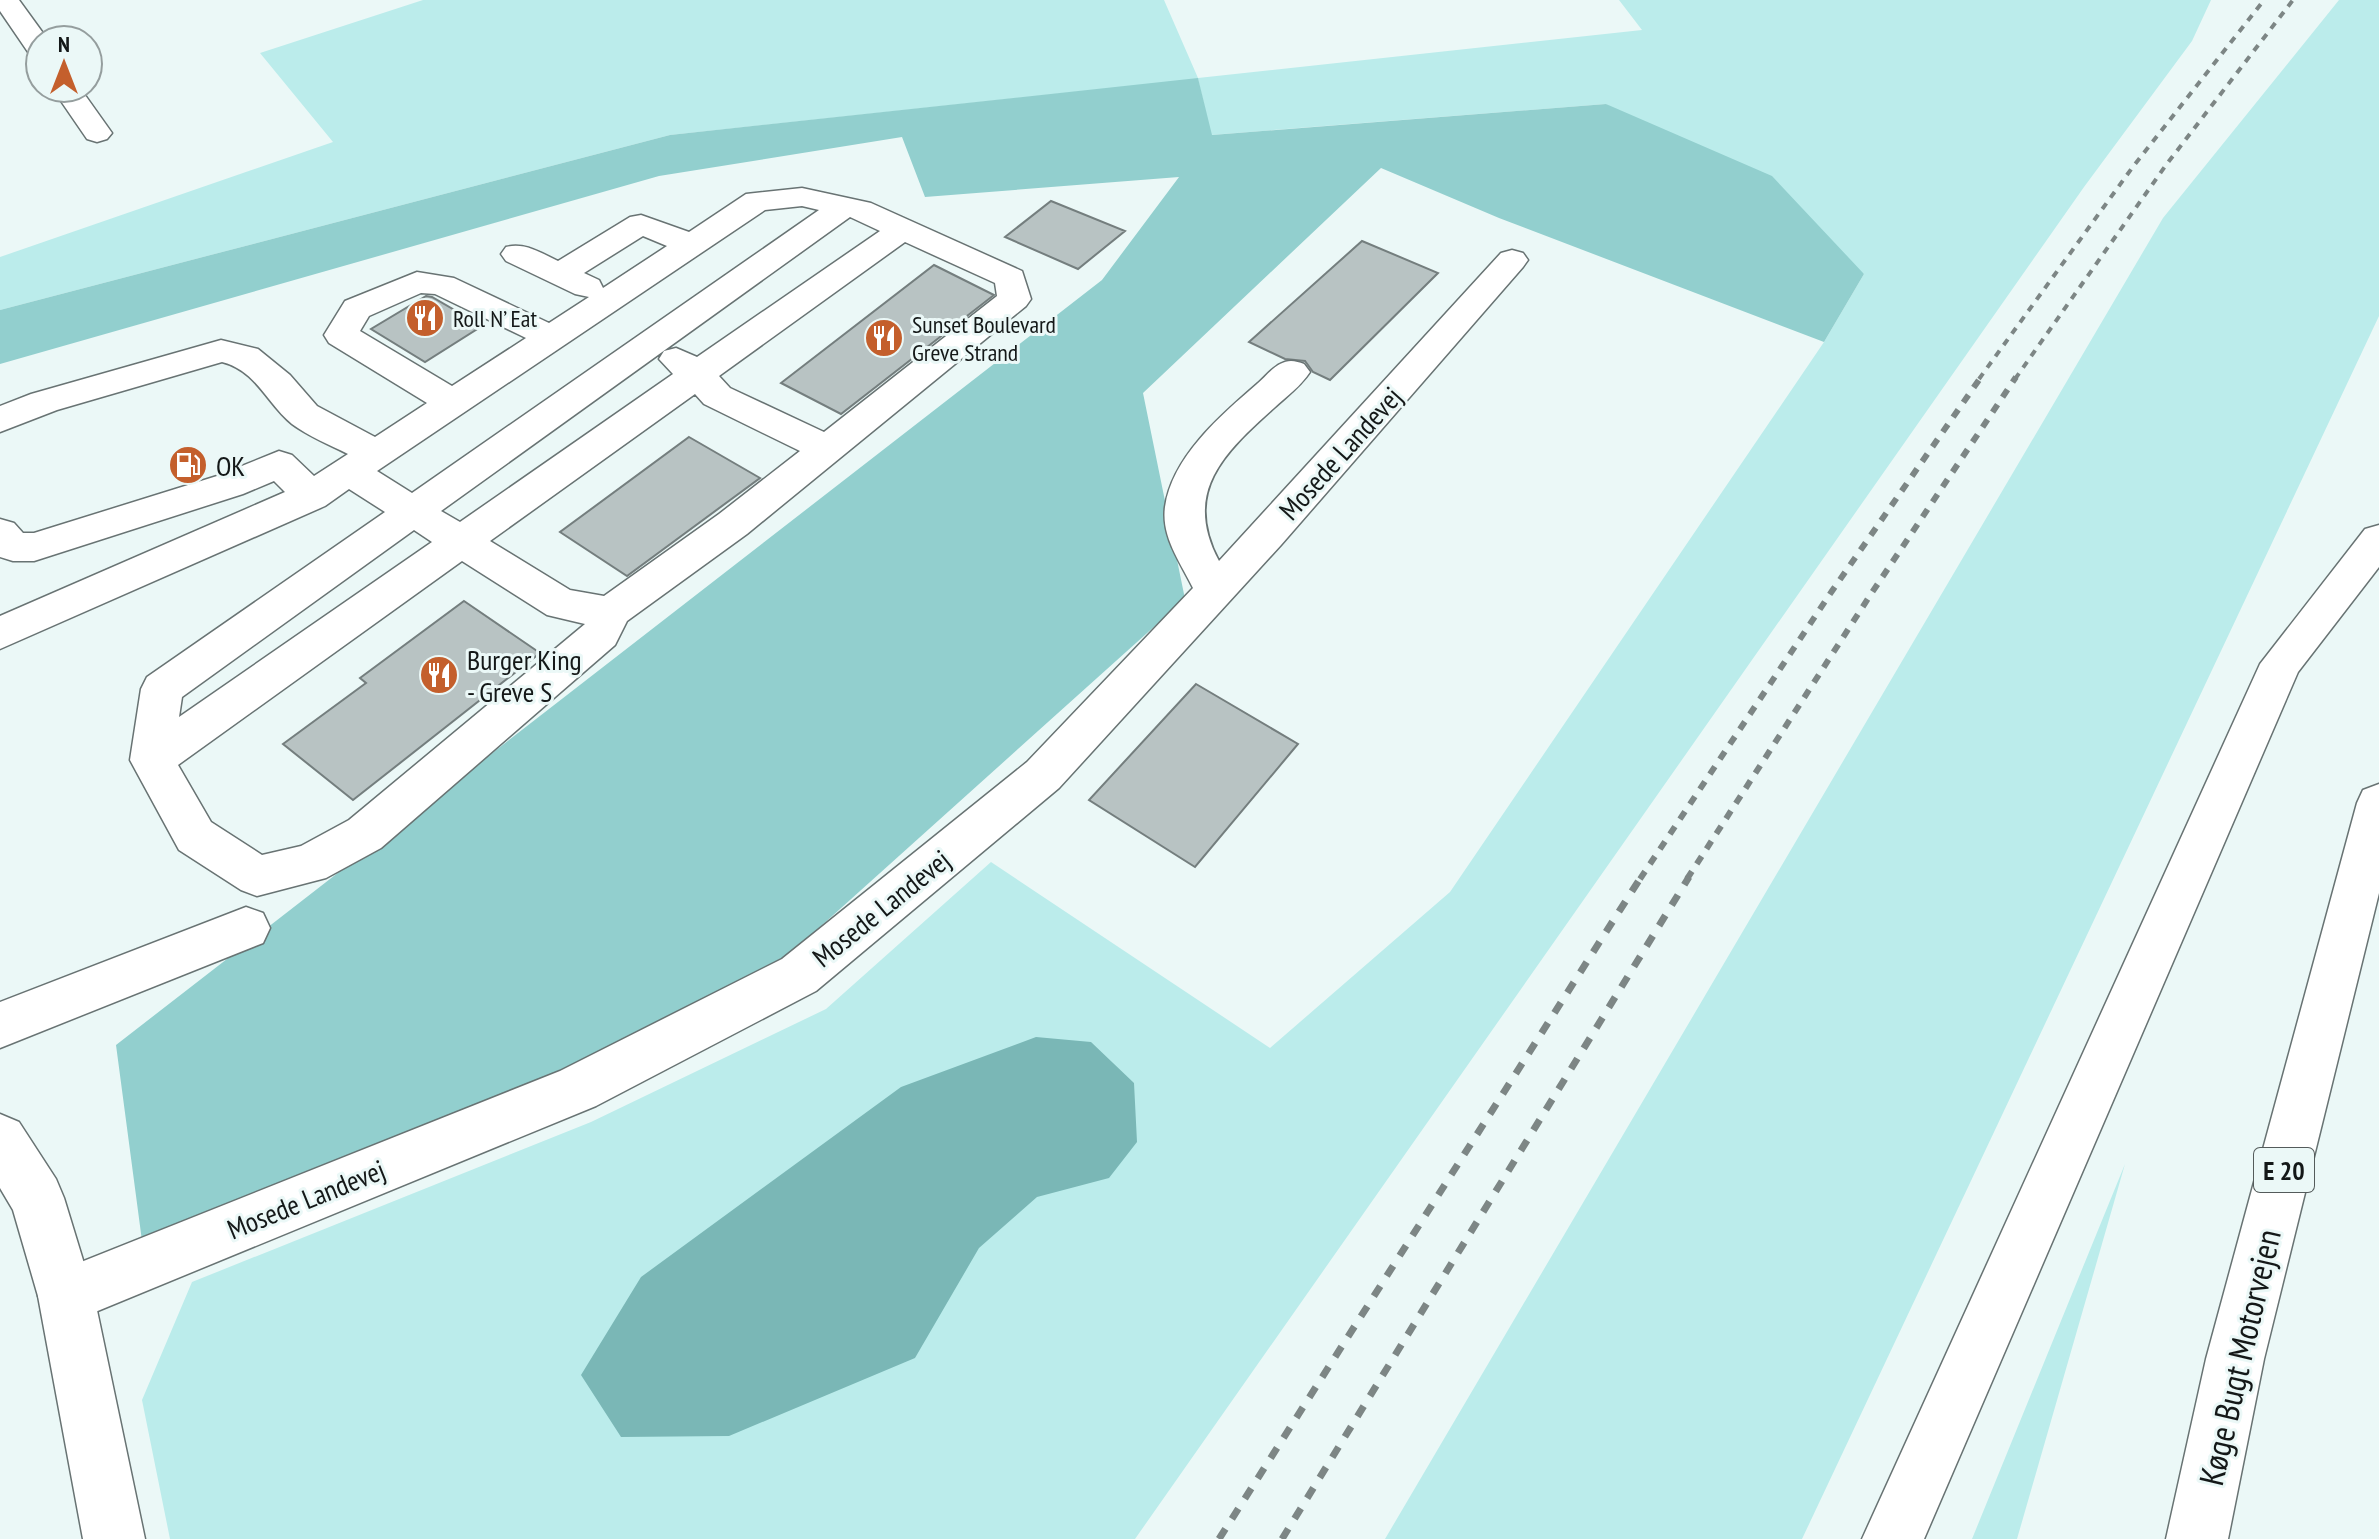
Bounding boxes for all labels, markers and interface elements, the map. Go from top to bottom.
north arrow [24,24,104,104]
text: N [58,30,70,58]
restaurant icon: Roll N’ Eat [404,297,446,339]
place label: Roll N’ Eat [453,303,537,334]
place label: Sunset Boulevard Greve Strand [912,309,1056,368]
restaurant icon: Sunset Boulevard Greve Strand [863,317,905,359]
street label: Mosede Landevej [1270,379,1410,527]
fuel station icon: OK [167,444,209,486]
place label: OK [216,447,245,484]
place label: Burger King - Greve S [467,641,582,710]
restaurant icon: Burger King - Greve S [418,654,460,696]
street label: Mosede Landevej [804,841,958,975]
road number: E 20 [2254,1148,2314,1192]
street label: Mosede Landevej [222,1151,390,1247]
street label: Køge Bugt Motorvejen [2188,1225,2290,1489]

